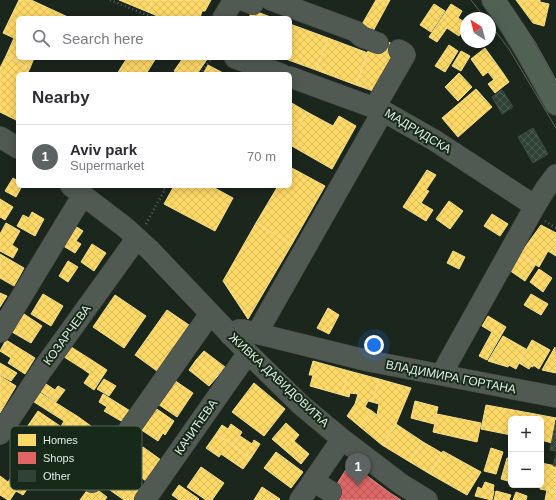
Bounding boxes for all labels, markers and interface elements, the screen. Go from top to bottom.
north arrow [460,12,496,48]
search box [16,16,292,60]
icon: search [30,27,52,49]
text: Search here [62,30,144,47]
text: Nearby [32,88,90,107]
street label: МАДРИДСКА [382,106,454,156]
text: Aviv park [70,141,137,158]
text: 1 [41,149,49,164]
text: 70 m [247,149,276,164]
text: Supermarket [70,158,144,173]
street label: КОЗАРЧЕВА [40,302,94,368]
street label: ЖИВКА ДАВИДОВИЋА [226,330,332,430]
your location [364,335,384,355]
street label: ВЛАДИМИРА ГОРТАНА [385,358,517,396]
street label: КАЧИЋЕВА [172,397,220,457]
map controls [508,416,544,488]
button: + [508,416,544,452]
legend [10,426,142,490]
text: Homes [43,434,78,446]
text: Shops [43,452,75,464]
button: − [508,452,544,488]
pin: 1 [345,453,371,486]
text: Other [43,470,71,482]

